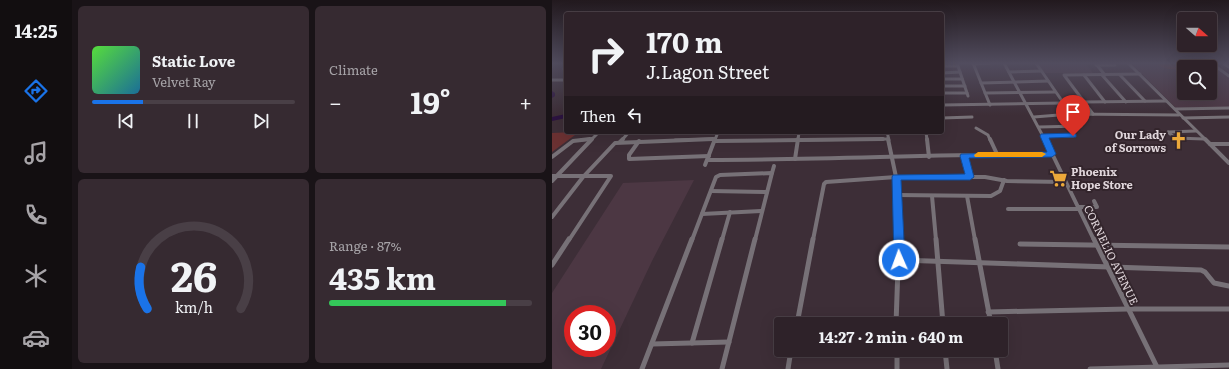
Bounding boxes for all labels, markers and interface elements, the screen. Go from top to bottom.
north arrow [1177,12,1217,52]
map controls [1177,12,1217,100]
text: 14:25 [15,17,57,44]
text: 170 m [646,20,723,62]
icon: right [580,28,632,80]
text: Static Love [152,49,235,72]
text: J.Lagon Street [646,58,769,85]
text: Climate [329,60,378,79]
button: search [1177,60,1217,100]
text: Velvet Ray [152,72,216,91]
icon: directions [22,77,50,105]
text: 19° [410,79,451,123]
text: − [329,85,342,118]
text: + [519,85,532,118]
pin [1056,95,1090,136]
icon: arrive [1062,101,1084,123]
text: Then [580,104,616,127]
icon: left [624,104,646,126]
icon: previous [115,110,137,132]
icon: pause [182,110,204,132]
icon: next [250,110,272,132]
place label: Our Lady of Sorrows [1105,126,1167,155]
church icon: Our Lady of Sorrows [1169,131,1189,151]
icon: music [22,139,50,167]
place label: Phoenix Hope Store [1071,163,1133,192]
supermarket icon: Phoenix Hope Store [1048,168,1068,188]
icon: phone [22,201,50,229]
street label: CORNELIO AVENUE [1081,202,1143,307]
text: Range · 87% [329,236,401,255]
position arrow [878,239,920,281]
text: 26 [170,243,217,305]
text: 435 km [329,255,436,299]
icon: climate [22,262,50,290]
text: km/h [174,295,213,316]
speed limit sign: 30 [564,305,616,357]
icon: car [22,324,50,352]
text: 14:27 · 2 min · 640 m [819,325,963,348]

